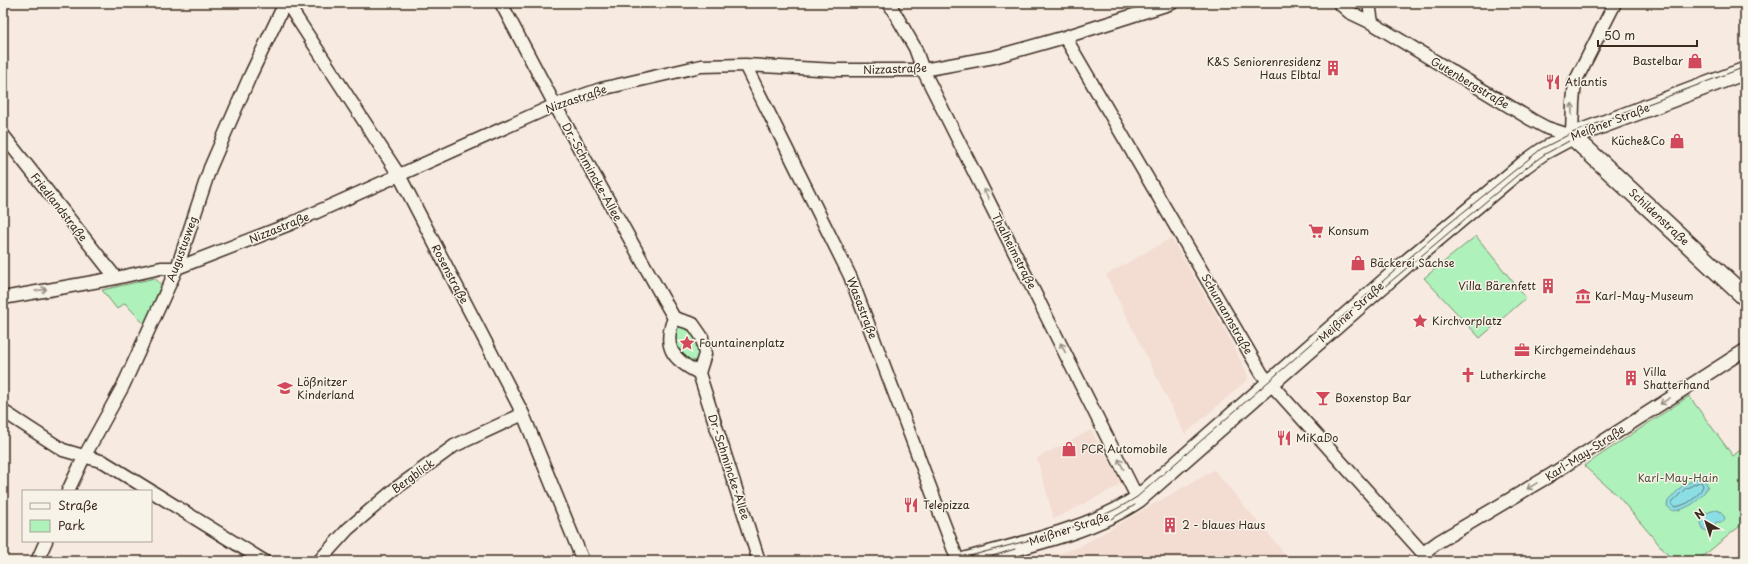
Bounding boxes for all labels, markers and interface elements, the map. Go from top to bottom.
scale bar [1598,22,1697,48]
text: 50 m [1604,26,1635,44]
street label: Gutenbergstraße [1428,52,1513,113]
place label: Bastelbar [1632,52,1683,69]
shop icon: Bastelbar [1686,52,1704,70]
place label: K&S Seniorenresidenz Haus Elbtal [1207,53,1321,83]
street label: Nizzastraße [863,59,927,78]
building icon: K&S Seniorenresidenz Haus Elbtal [1324,59,1342,77]
restaurant icon: Atlantis [1544,73,1562,91]
place label: Atlantis [1565,73,1607,90]
street label: Nizzastraße [543,80,609,117]
street label: Meißner Straße [1568,99,1652,144]
one-way arrow [1569,103,1576,116]
street label: Dr.-Schmincke-Allee [558,119,627,224]
place label: Küche&Co [1611,132,1665,149]
shop icon: Küche&Co [1668,132,1686,150]
street label: Friedlandstraße [27,169,92,245]
street label: Schildenstraße [1625,184,1693,249]
one-way arrow [981,189,989,201]
street label: Nizzastraße [246,208,312,247]
street label: Thalheimstraße [988,210,1041,292]
street label: Augustusweg [162,214,201,284]
supermarket icon: Konsum [1307,222,1325,240]
place label: Konsum [1328,222,1369,239]
street label: Rosenstraße [428,241,473,307]
shop icon: Bäckerei Sachse [1349,254,1367,272]
place label: Bäckerei Sachse [1370,254,1455,271]
street label: Schumannstraße [1197,270,1258,357]
street label: Wasastraße [843,274,882,341]
street label: Meißner Straße [1314,277,1388,346]
place label: Villa Bärenfett [1458,277,1537,294]
building icon: Villa Bärenfett [1539,277,1557,295]
one-way arrow [34,286,47,294]
museum icon: Karl-May-Museum [1574,287,1592,305]
place label: Karl-May-Museum [1595,287,1694,304]
place icon: Kirchvorplatz [1411,312,1429,330]
place label: Kirchvorplatz [1432,312,1502,329]
place icon: Fountainenplatz [678,334,696,352]
place label: Fountainenplatz [699,334,784,351]
office icon: Kirchgemeindehaus [1513,341,1531,359]
place label: Kirchgemeindehaus [1534,341,1636,358]
one-way arrow [1059,342,1066,354]
place label: Villa Shatterhand [1643,363,1710,393]
church icon: Lutherkirche [1459,366,1477,384]
place label: Lutherkirche [1480,366,1546,383]
building icon: Villa Shatterhand [1622,369,1640,387]
place label: Lößnitzer Kinderland [297,373,354,403]
school or university icon: Lößnitzer Kinderland [276,379,294,397]
bar icon: Boxenstop Bar [1314,389,1332,407]
place label: Boxenstop Bar [1335,389,1411,406]
one-way arrow [1660,397,1671,405]
street label: Dr.-Schmincke-Allee [704,412,755,522]
street label: Karl-May-Straße [1542,420,1628,485]
restaurant icon: MiKaDo [1275,429,1293,447]
place label: MiKaDo [1296,429,1338,446]
shop icon: PCR Automobile [1060,440,1078,458]
place label: PCR Automobile [1081,440,1168,457]
street label: Bergblick [388,454,438,497]
one-way arrow [1117,459,1124,471]
park label: Karl-May-Hain [1638,469,1718,486]
one-way arrow [1526,483,1538,491]
legend [22,490,152,542]
text: Straße [58,496,98,514]
restaurant icon: Telepizza [902,496,920,514]
place label: Telepizza [923,496,970,513]
north arrow [1686,502,1726,542]
text: N [1691,504,1708,523]
street label: Meißner Straße [1026,507,1111,550]
text: Park [58,516,85,534]
building icon: 2 - blaues Haus [1161,516,1179,534]
place label: 2 - blaues Haus [1182,516,1265,533]

